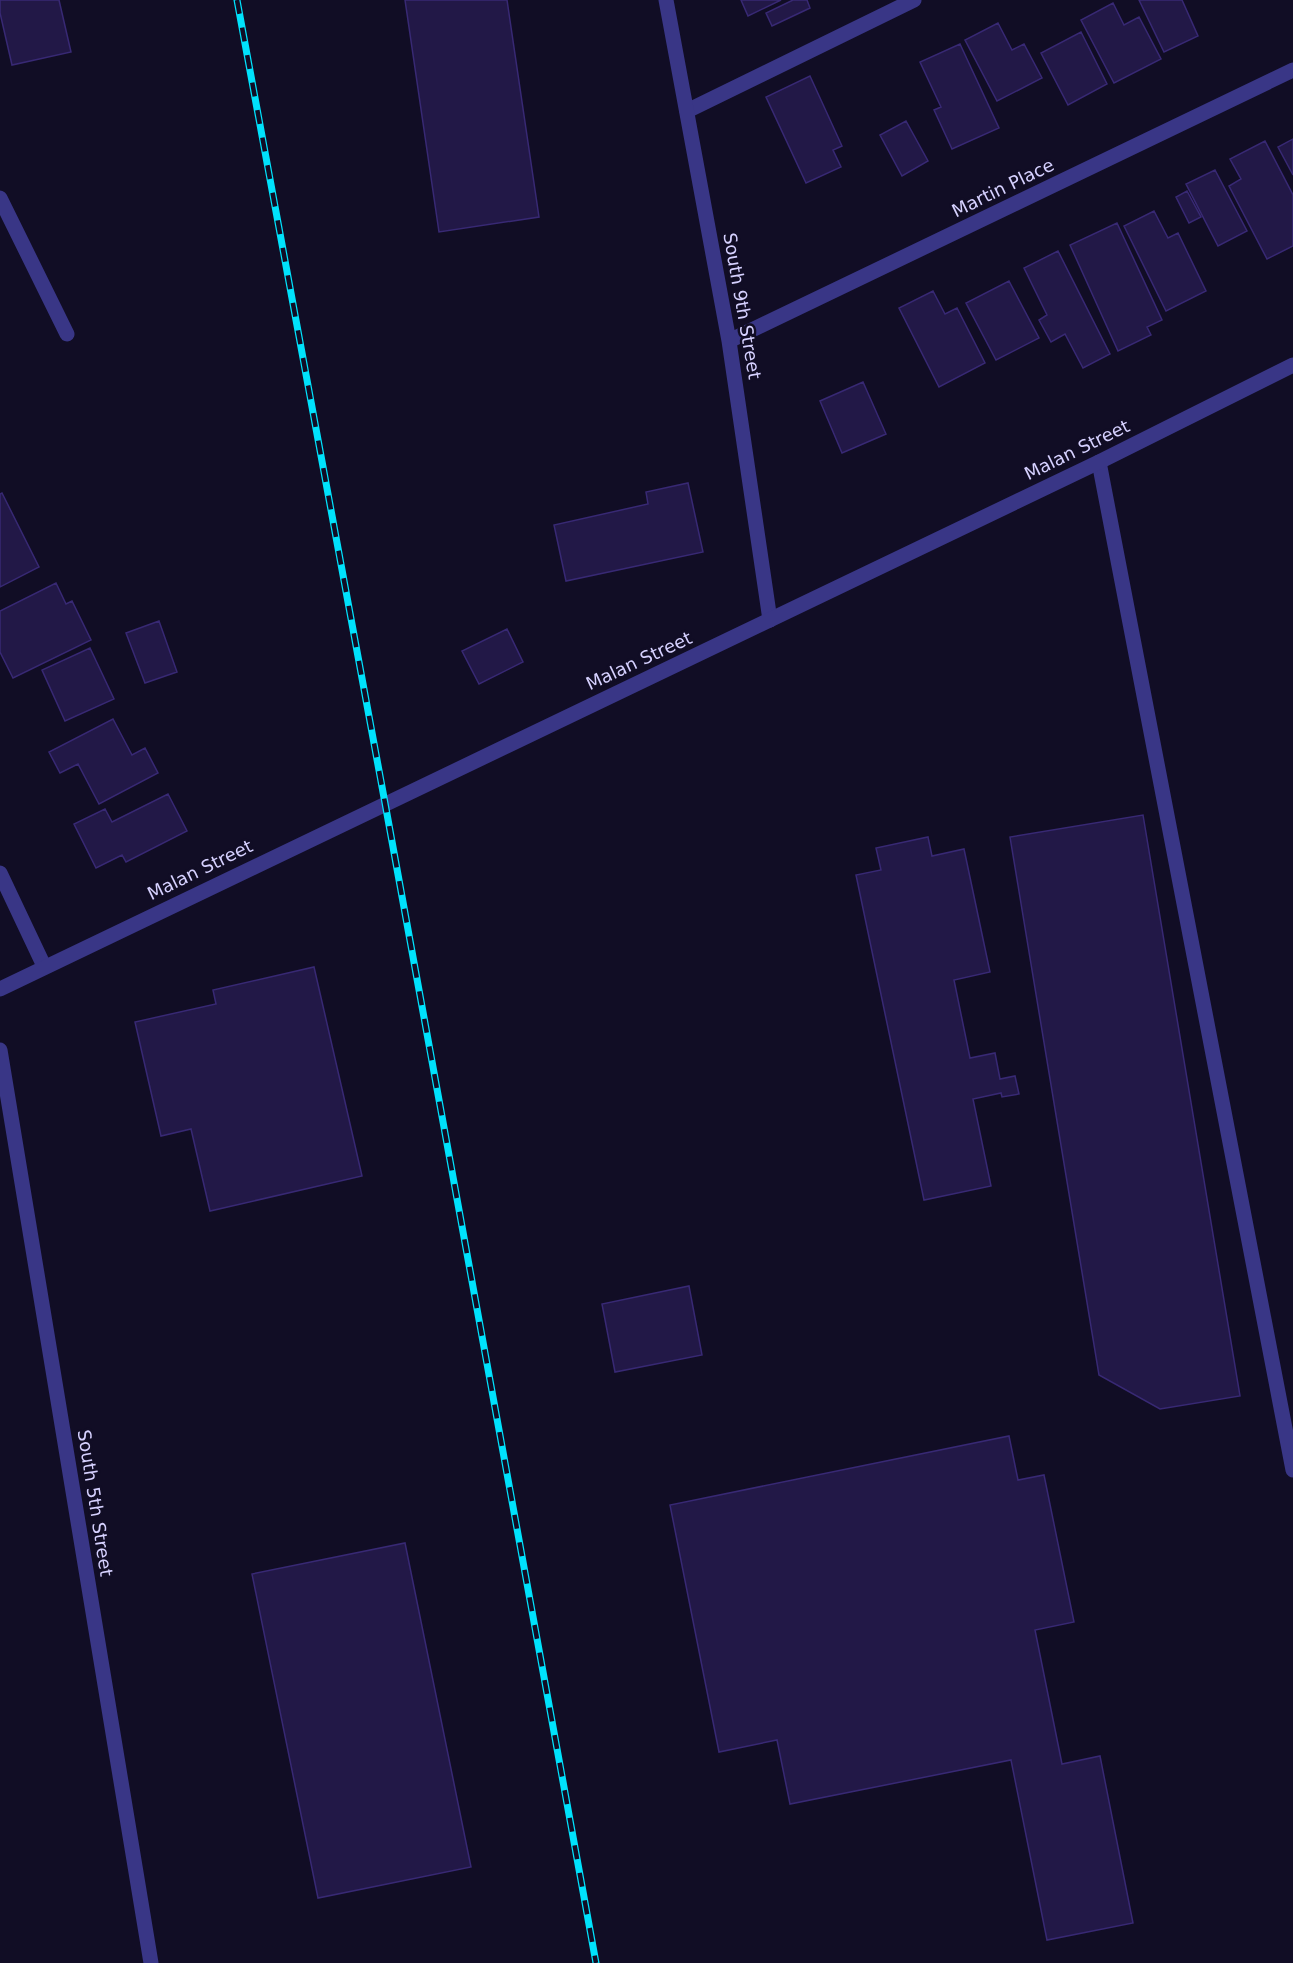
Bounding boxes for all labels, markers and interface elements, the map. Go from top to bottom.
street label: Martin Place [948,154,1057,221]
street label: South 9th Street [719,231,766,381]
street label: Malan Street [1021,415,1133,484]
street label: Malan Street [583,627,695,694]
street label: Malan Street [144,835,256,904]
street label: South 5th Street [74,1428,117,1578]

